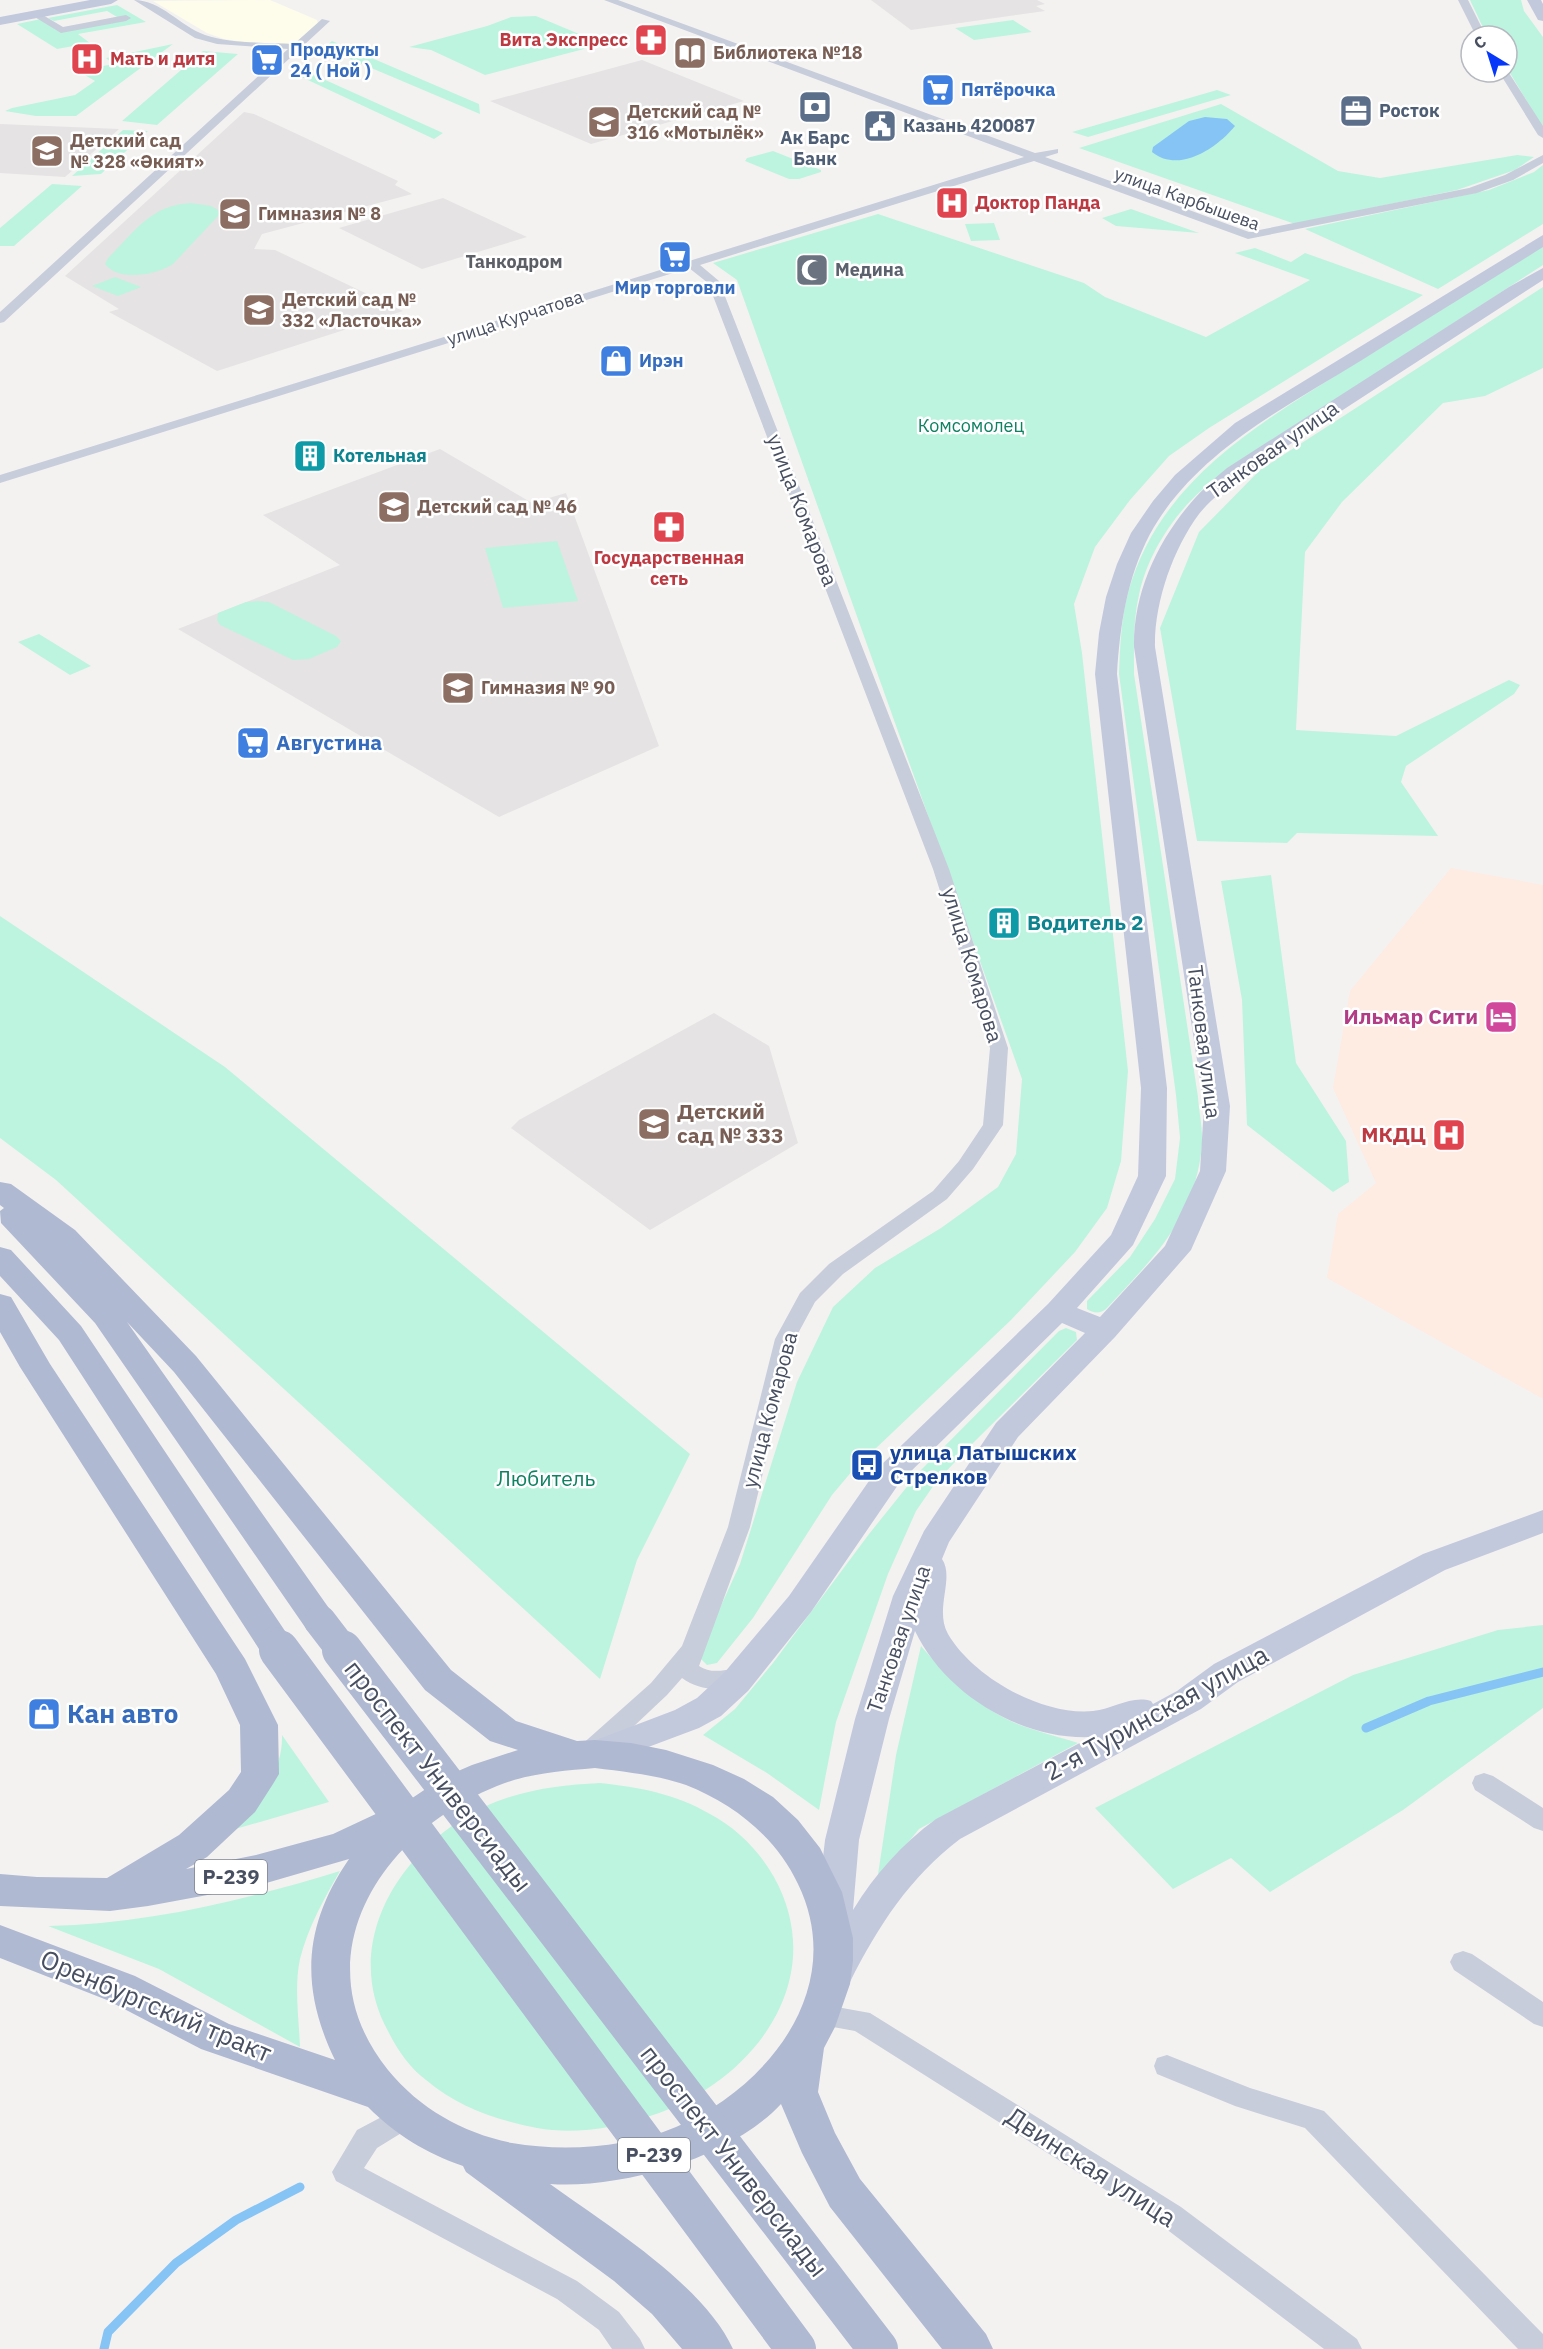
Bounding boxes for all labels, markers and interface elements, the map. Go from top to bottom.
pharmacy icon: Вита Экспресс [633,22,669,58]
north arrow [1459,24,1519,84]
place label: Вита Экспресс [500,28,628,51]
text: С [1470,31,1490,53]
library icon: Библиотека №18 [672,35,708,71]
place label: Продукты 24 ( Ной ) [290,38,379,82]
hospital icon: Мать и дитя [69,41,105,77]
place label: Библиотека №18 [713,41,863,64]
supermarket icon: Продукты 24 ( Ной ) [249,42,285,78]
place label: Мать и дитя [110,47,215,70]
supermarket icon: Пятёрочка [920,72,956,108]
place label: Пятёрочка [961,78,1055,101]
bank icon: Ак Барс Банк [797,89,833,125]
office icon: Росток [1338,93,1374,129]
place label: Росток [1379,99,1440,122]
place label: Детский сад № 316 «Мотылёк» [627,100,764,144]
school or university icon: Детский сад № 316 «Мотылёк» [586,104,622,140]
public building icon: Казань 420087 [862,108,898,144]
place label: Казань 420087 [903,114,1035,137]
place label: Ак Барс Банк [780,126,850,170]
place label: Детский сад № 328 «Әкият» [70,129,204,173]
school or university icon: Детский сад № 328 «Әкият» [29,133,65,169]
street label: улица Карбышева [1111,162,1263,236]
hospital icon: Доктор Панда [934,185,970,221]
place label: Доктор Панда [975,191,1101,214]
school or university icon: Гимназия № 8 [217,196,253,232]
place label: Гимназия № 8 [258,202,381,225]
supermarket icon: Мир торговли [657,239,693,275]
district label: Танкодром [465,250,563,273]
mosque icon: Медина [794,252,830,288]
place label: Медина [835,258,904,281]
place label: Мир торговли [614,276,736,299]
street label: улица Курчатова [444,285,586,350]
place label: Детский сад № 332 «Ласточка» [282,288,422,332]
school or university icon: Детский сад № 332 «Ласточка» [241,292,277,328]
shop icon: Ирэн [598,343,634,379]
place label: Ирэн [639,349,684,372]
street label: Танковая улица [1201,393,1344,505]
park label: Комсомолец [918,414,1024,437]
street label: улица Комарова [761,430,845,590]
building icon: Котельная [292,438,328,474]
place label: Котельная [333,444,427,467]
school or university icon: Детский сад № 46 [376,489,412,525]
place label: Детский сад № 46 [417,495,577,518]
pharmacy icon: Государственная сеть [651,509,687,545]
place label: Государственная сеть [594,546,744,590]
school or university icon: Гимназия № 90 [440,670,476,706]
place label: Гимназия № 90 [481,676,615,699]
supermarket icon: Августина [235,725,271,761]
place label: Августина [276,728,382,756]
street label: улица Комарова [936,884,1010,1046]
building icon: Водитель 2 [986,905,1022,941]
place label: Водитель 2 [1027,908,1144,936]
street label: Танковая улица [1182,964,1228,1120]
hotel icon: Ильмар Сити [1483,999,1519,1035]
place label: Ильмар Сити [1344,1002,1478,1030]
place label: Детский сад № 333 [677,1097,784,1149]
school or university icon: Детский сад № 333 [636,1106,672,1142]
hospital icon: МКДЦ [1431,1117,1467,1153]
place label: МКДЦ [1361,1120,1426,1148]
street label: улица Комарова [735,1328,803,1491]
place label: улица Латышских Стрелков [890,1438,1077,1490]
bus stop icon: улица Латышских Стрелков [849,1447,885,1483]
park label: Любитель [496,1464,596,1492]
street label: Танковая улица [860,1561,936,1716]
street label: 2-я Туринская улица [1037,1636,1274,1788]
street label: проспект Универсиады [337,1652,540,1898]
shop icon: Кан авто [26,1696,62,1732]
place label: Кан авто [67,1696,178,1730]
road number: Р-239 [195,1860,267,1894]
street label: Оренбургский тракт [35,1941,277,2069]
street label: проспект Универсиады [633,2037,836,2283]
street label: Двинская улица [1000,2098,1184,2234]
road number: Р-239 [618,2138,690,2172]

